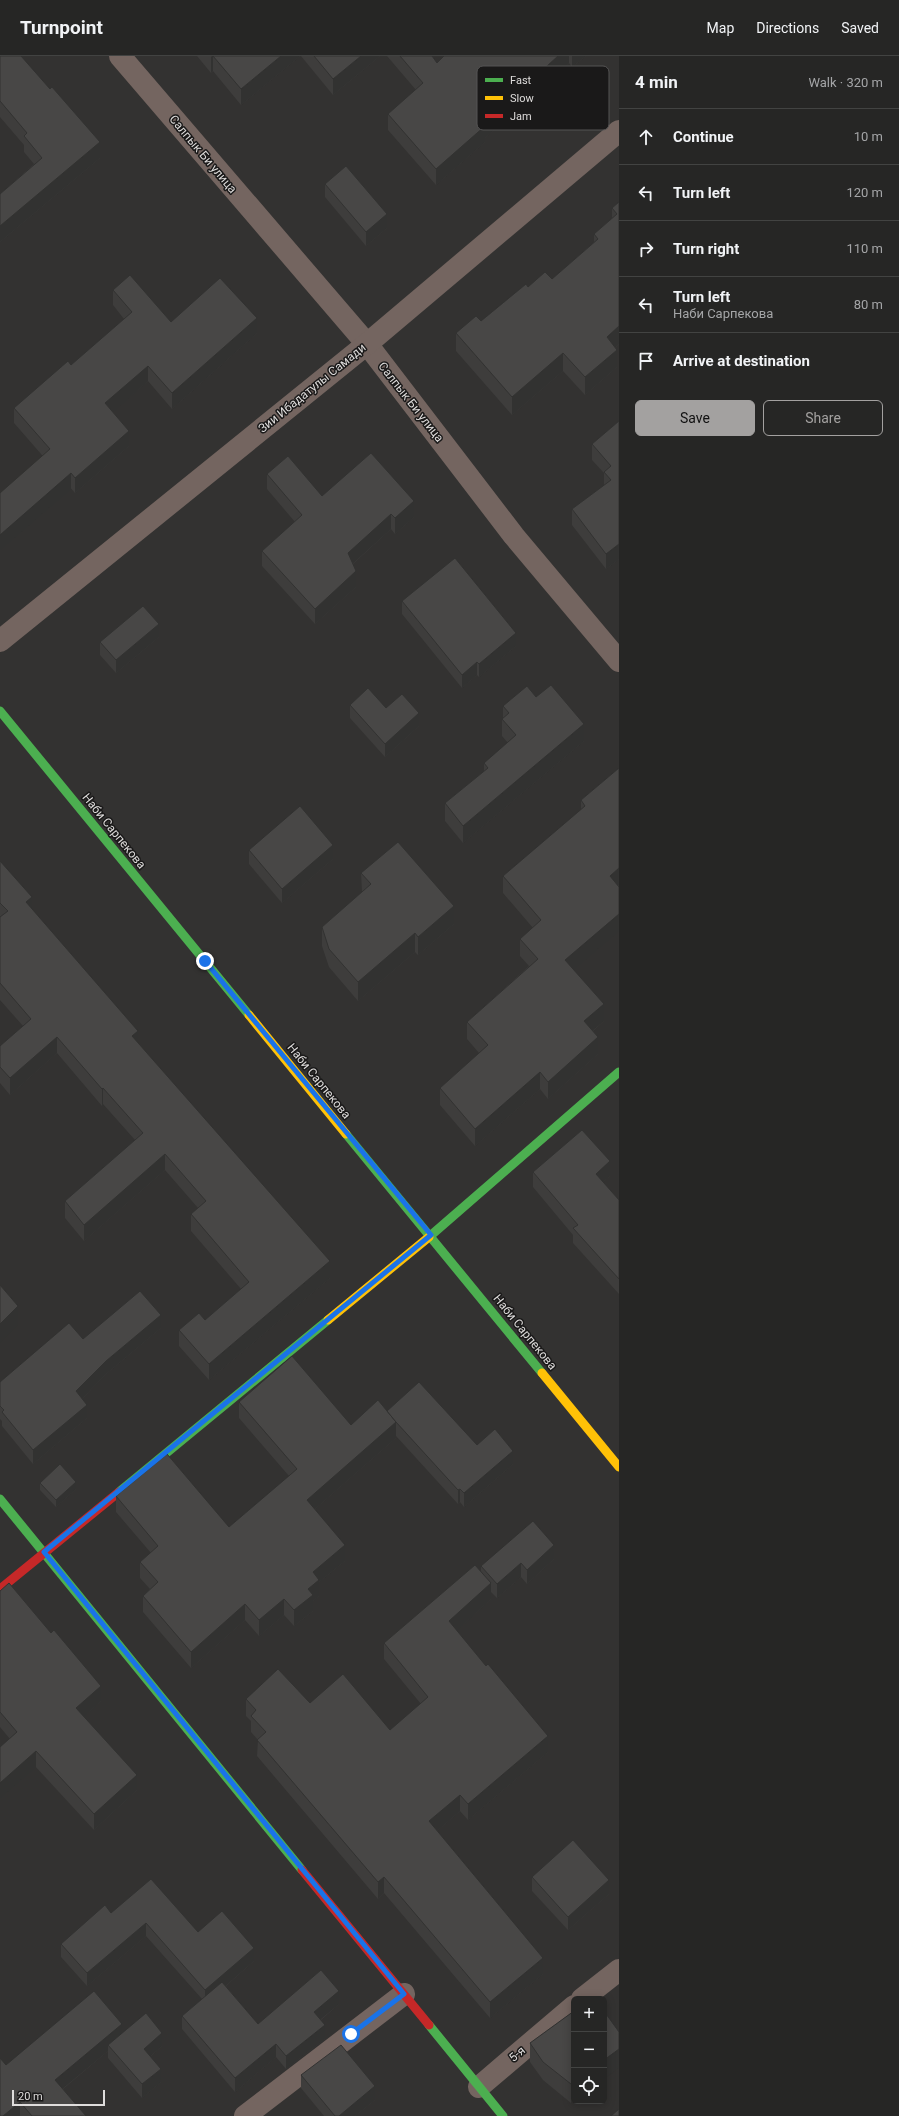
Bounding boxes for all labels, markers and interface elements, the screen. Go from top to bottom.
text: Turnpoint [20,16,103,39]
text: Map [707,20,734,36]
text: Directions [756,20,819,36]
text: Saved [841,20,879,36]
legend [477,66,609,130]
text: 4 min [635,72,678,92]
text: Fast [510,74,532,87]
text: Walk · 320 m [808,75,883,90]
text: Slow [510,92,534,105]
text: Jam [510,110,532,123]
street label: Салпык Би улица [166,112,240,196]
icon: ahead [635,126,657,148]
text: Continue [673,128,734,146]
text: 10 m [854,129,883,144]
icon: left [635,182,657,204]
text: Turn left [673,184,730,202]
text: 120 m [846,185,883,200]
icon: right [635,238,657,260]
text: Turn right [673,240,739,258]
text: 110 m [846,241,883,256]
text: Turn left [673,288,730,306]
icon: left [635,294,657,316]
text: 80 m [854,297,883,312]
text: Наби Сарпекова [673,306,773,321]
street label: Зии Ибадатулы Самади [256,340,368,436]
icon: arrive [635,350,657,372]
text: Arrive at destination [673,352,810,370]
street label: Салпык Би улица [376,359,446,445]
button: Save [635,400,755,436]
button: Share [763,400,883,436]
street label: Наби Сарпекова [79,791,149,871]
route end [196,952,214,970]
street label: Наби Сарпекова [284,1041,354,1121]
street label: Наби Сарпекова [490,1292,560,1372]
map controls [571,1996,607,2104]
button: + [571,1996,607,2032]
route start [342,2025,360,2043]
button: − [571,2032,607,2068]
street label: 5-я [506,2043,528,2065]
button: locate [571,2068,607,2104]
scale bar [12,2088,105,2107]
text: 20 m [18,2090,43,2103]

